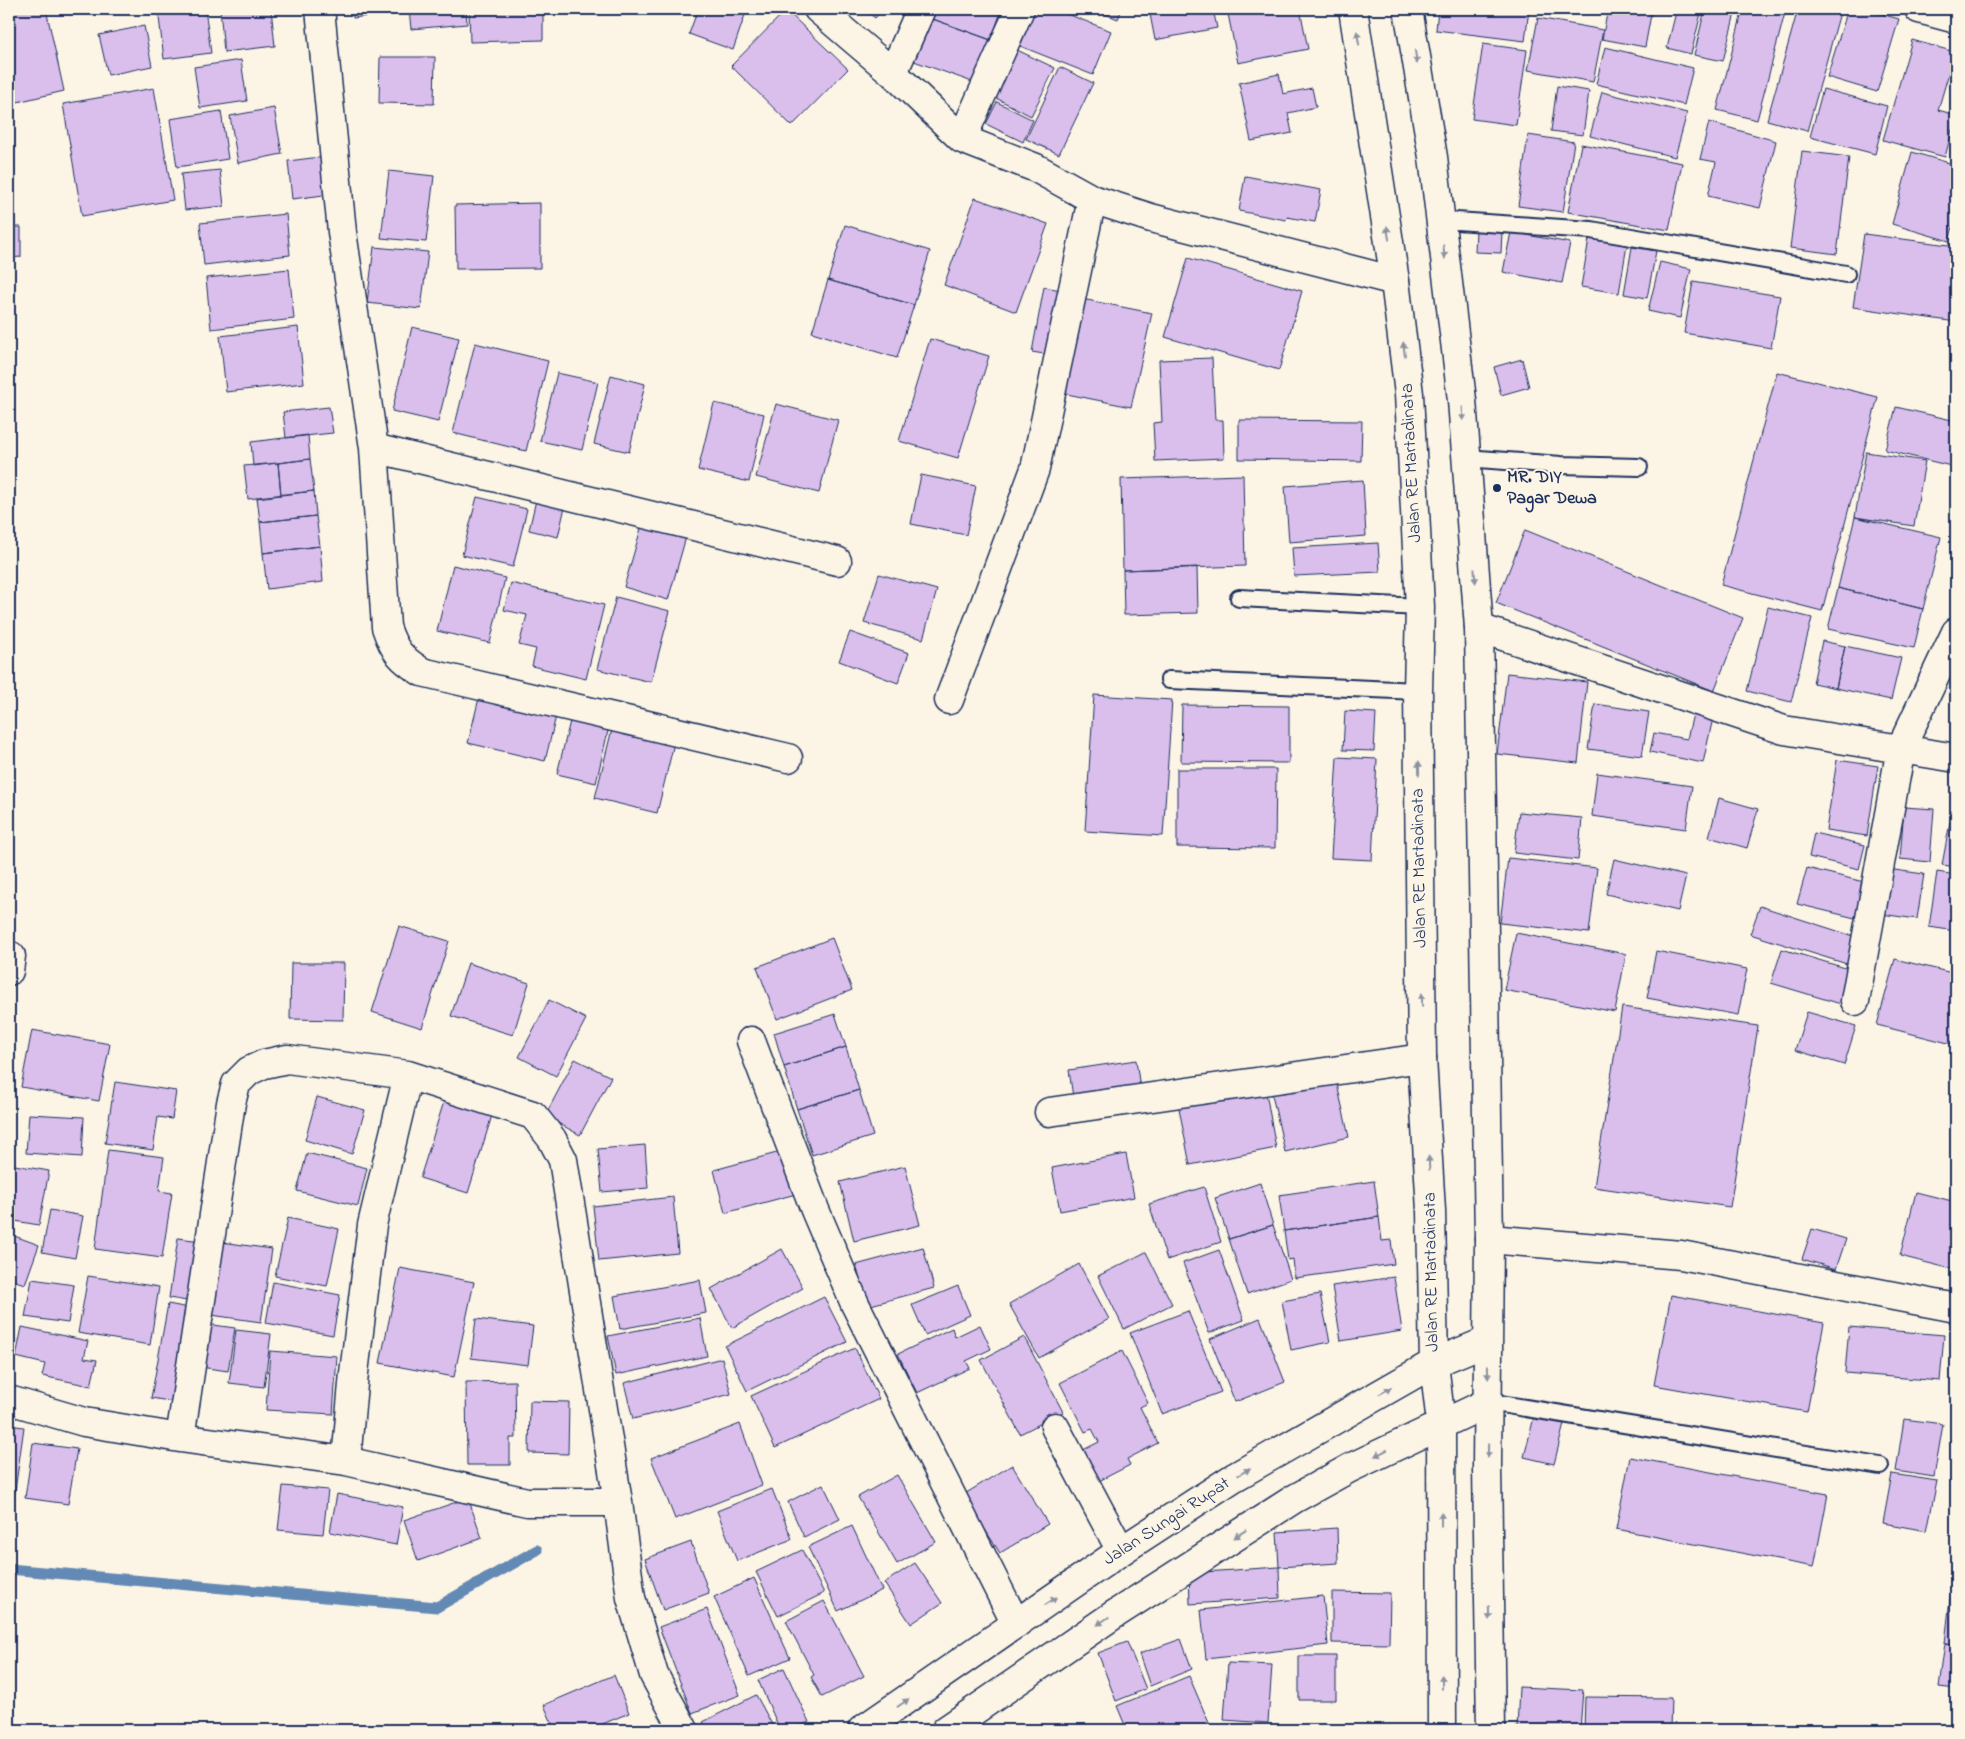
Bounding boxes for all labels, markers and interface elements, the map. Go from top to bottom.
one-way arrow [1353,29,1361,45]
one-way arrow [1413,49,1421,65]
one-way arrow [1383,225,1391,241]
one-way arrow [1440,245,1448,261]
one-way arrow [1400,341,1408,357]
street label: Jalan RE Martadinata [1395,383,1429,543]
one-way arrow [1459,406,1467,422]
place label: MR. DIY Pagar Dewa [1507,465,1597,513]
marker: MR. DIY Pagar Dewa [1491,482,1503,494]
one-way arrow [1471,568,1479,584]
one-way arrow [1415,760,1423,776]
street label: Jalan RE Martadinata [1406,788,1434,948]
one-way arrow [1418,992,1426,1008]
one-way arrow [1424,1155,1432,1171]
street label: Jalan RE Martadinata [1418,1192,1446,1352]
one-way arrow [1484,1364,1492,1380]
one-way arrow [1378,1387,1393,1395]
one-way arrow [1484,1443,1492,1459]
one-way arrow [1374,1449,1388,1457]
one-way arrow [1237,1468,1252,1476]
street label: Jalan Sungai Rupat [1098,1471,1236,1574]
one-way arrow [1437,1511,1445,1527]
one-way arrow [1234,1529,1247,1538]
one-way arrow [1044,1596,1057,1606]
one-way arrow [1485,1606,1493,1622]
one-way arrow [1097,1616,1110,1626]
one-way arrow [1438,1673,1446,1689]
one-way arrow [896,1698,909,1708]

